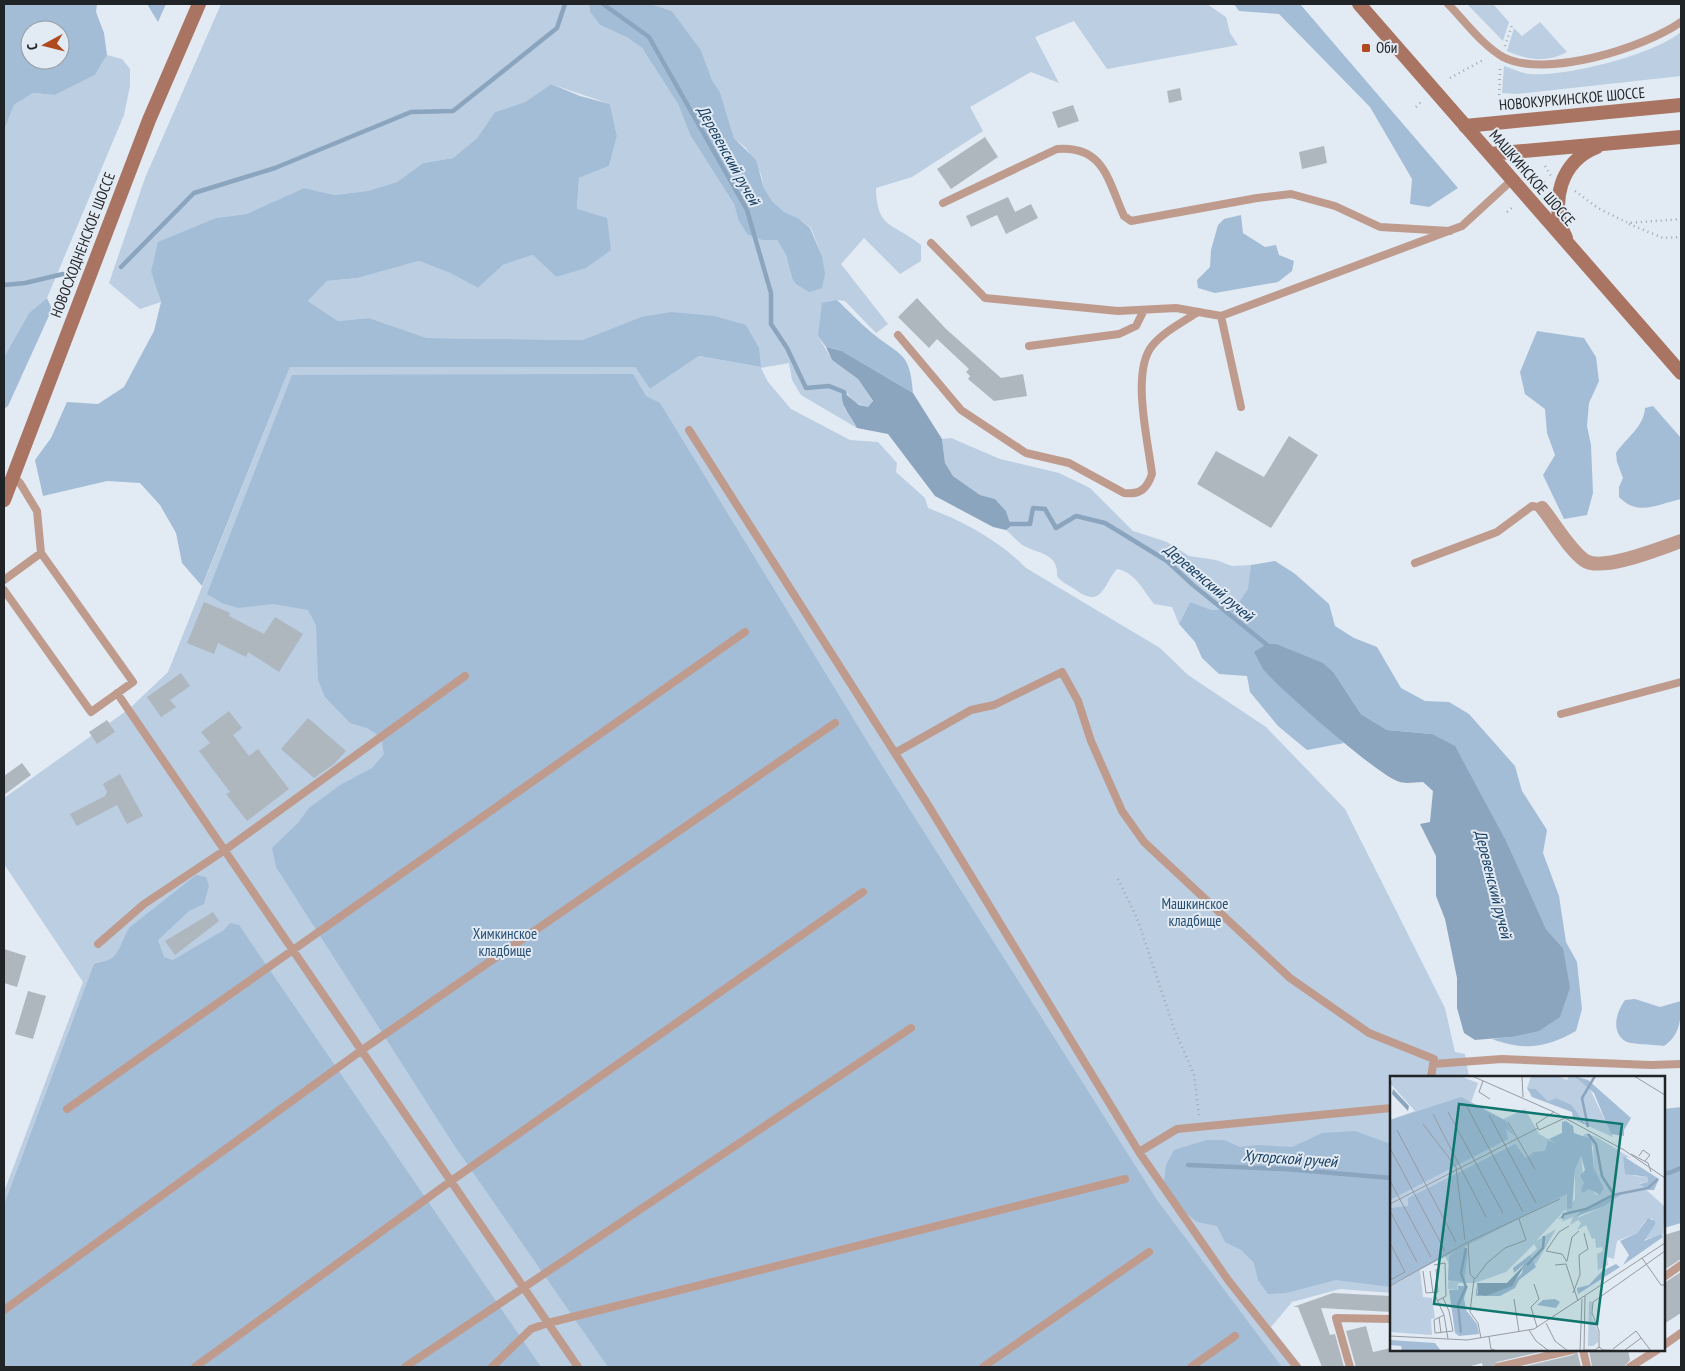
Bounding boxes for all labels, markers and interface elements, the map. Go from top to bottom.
north arrow [20,20,70,70]
place label: Оби [1376,38,1397,57]
text: С [23,42,41,51]
marker: Оби [1360,42,1372,54]
street label: НОВОКУРКИНСКОЕ ШОССЕ [1498,83,1646,114]
water label: Деревенский ручей [693,101,766,210]
street label: МАШКИНСКОЕ ШОССЕ [1485,126,1579,230]
street label: НОВОСХОДНЕНСКОЕ ШОССЕ [46,169,119,320]
water label: Деревенский ручей [1159,538,1259,627]
water label: Деревенский ручей [1471,827,1518,942]
park label: Машкинское кладбище [1161,894,1229,930]
park label: Химкинское кладбище [473,924,537,960]
inset map [1390,1076,1665,1351]
water label: Хуторской ручей [1242,1145,1340,1171]

